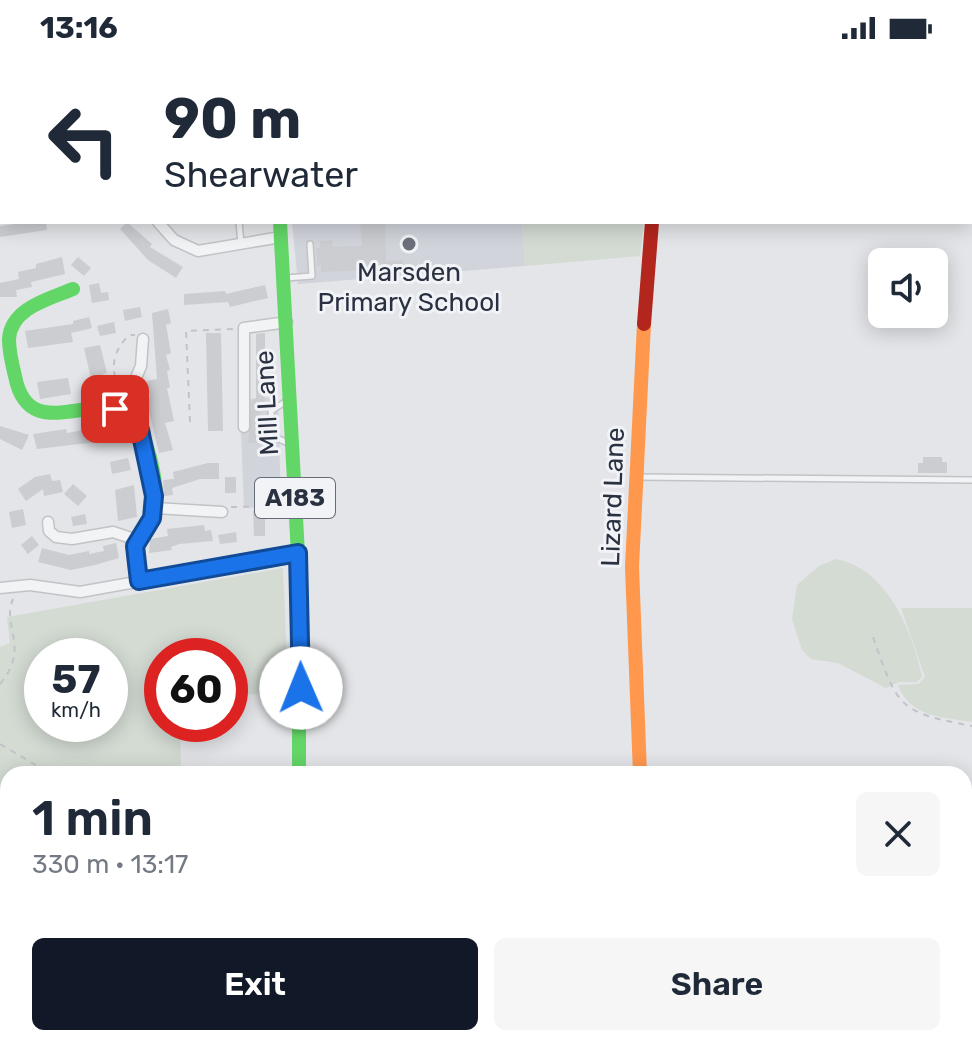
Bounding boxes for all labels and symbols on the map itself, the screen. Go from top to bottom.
marker: Marsden Primary School [400,235,418,253]
place label: Marsden Primary School [318,257,500,318]
street label: Mill Lane [249,350,285,456]
pin [81,375,149,443]
street label: Lizard Lane [595,427,631,567]
road number: A183 [255,478,335,518]
speed limit sign: 60 [144,638,248,742]
position arrow [259,646,343,730]

